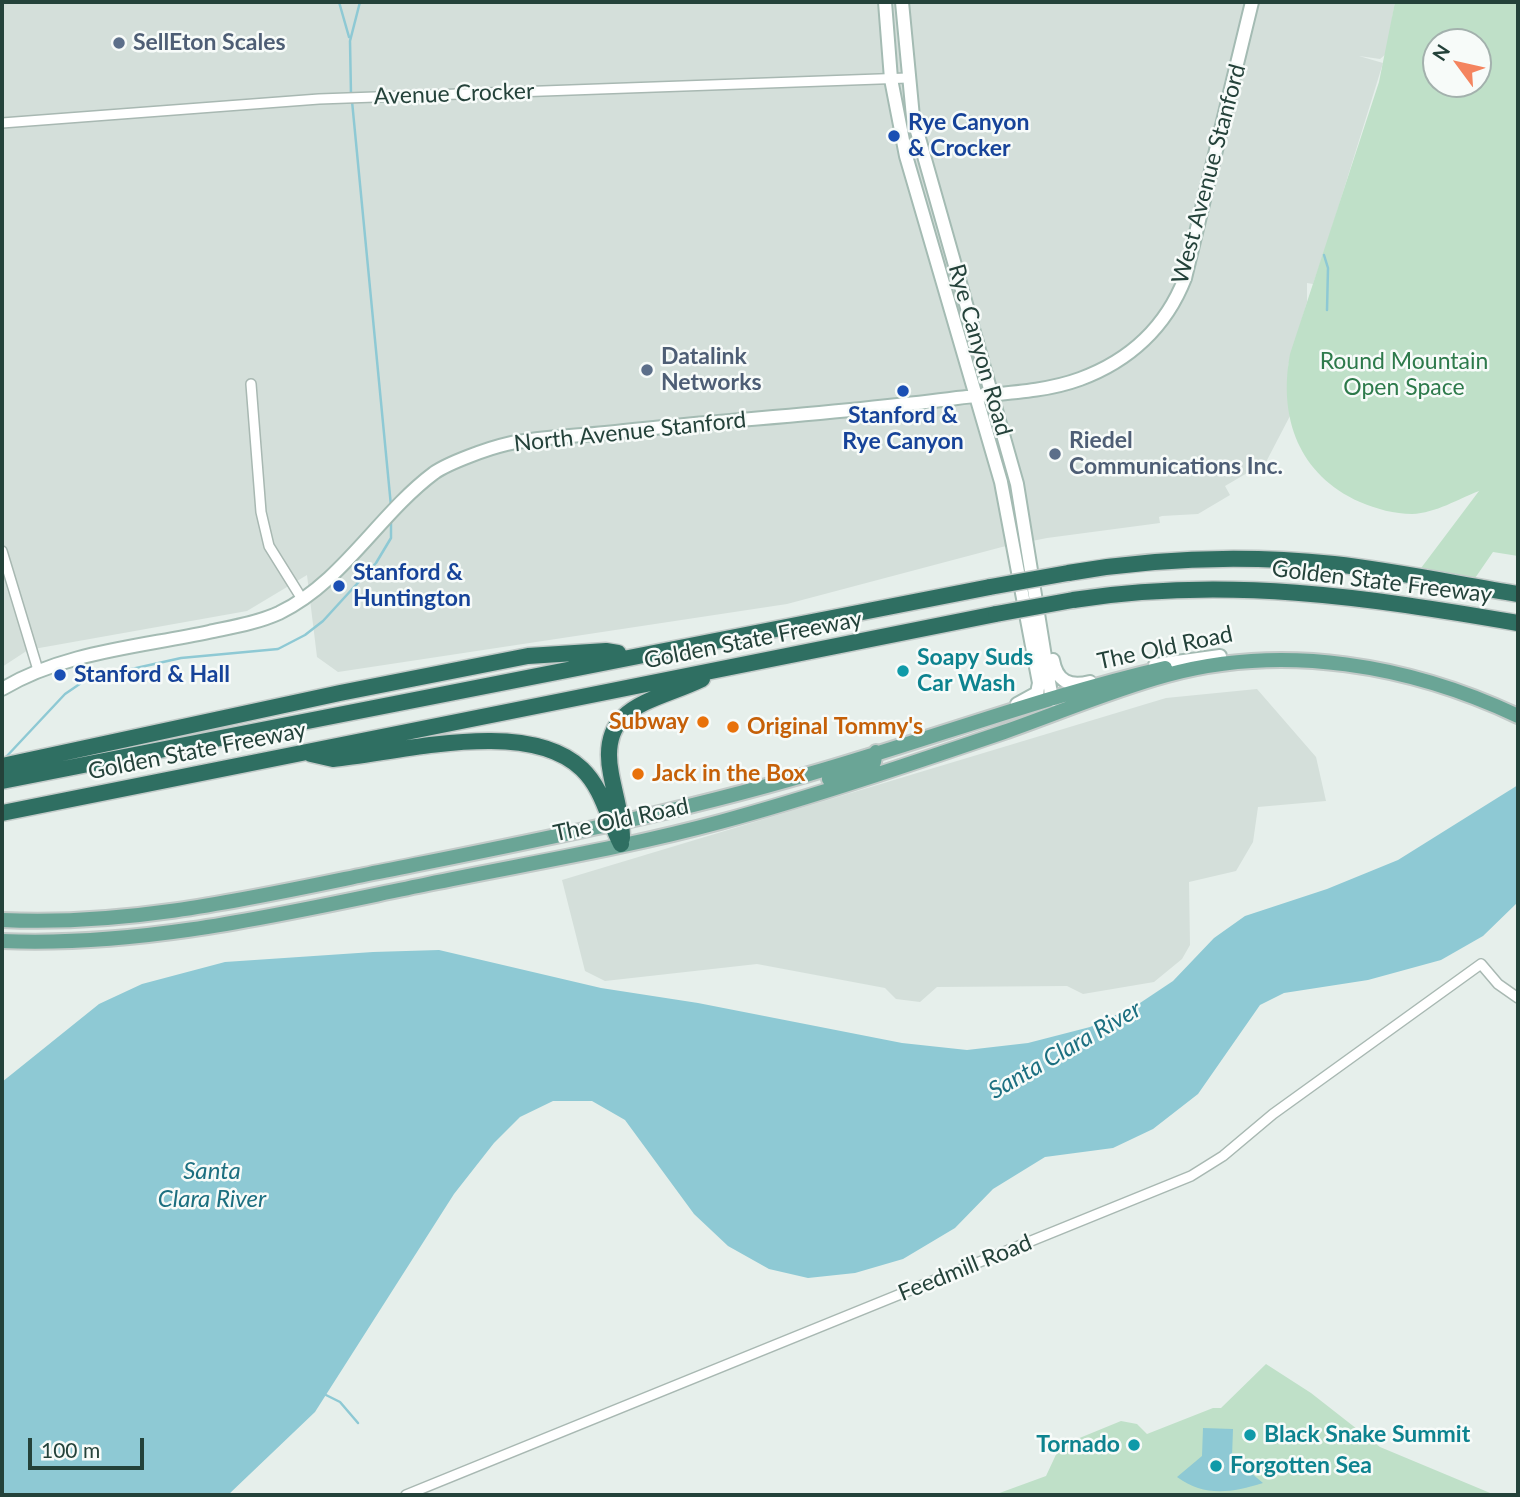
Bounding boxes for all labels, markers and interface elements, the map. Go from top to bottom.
north arrow [1422,28,1492,98]
place label: SellEton Scales [133,29,286,57]
marker: SellEton Scales [111,35,127,51]
text: N [1427,40,1454,65]
street label: West Avenue Stanford [1166,61,1252,287]
street label: Avenue Crocker [373,77,535,111]
place label: Rye Canyon & Crocker [908,109,1029,163]
marker: Rye Canyon & Crocker [886,128,902,144]
street label: Rye Canyon Road [942,261,1018,439]
place label: Datalink Networks [661,343,762,397]
park label: Round Mountain Open Space [1320,348,1488,402]
marker: Datalink Networks [639,362,655,378]
marker: Stanford & Rye Canyon [895,383,911,399]
place label: Stanford & Rye Canyon [842,402,964,456]
street label: North Avenue Stanford [512,406,748,458]
place label: Riedel Communications Inc. [1069,427,1283,481]
marker: Riedel Communications Inc. [1047,446,1063,462]
street label: Golden State Freeway [1270,555,1494,609]
place label: Stanford & Huntington [353,559,471,613]
marker: Stanford & Huntington [331,578,347,594]
street label: Golden State Freeway [642,605,864,675]
street label: The Old Road [1095,620,1235,676]
place label: Soapy Suds Car Wash [917,644,1033,698]
place label: Stanford & Hall [74,661,230,689]
marker: Soapy Suds Car Wash [895,663,911,679]
marker: Stanford & Hall [52,667,68,683]
place label: Subway [609,708,689,736]
place label: Original Tommy's [747,713,923,741]
marker: Subway [695,714,711,730]
street label: Golden State Freeway [86,716,308,786]
marker: Original Tommy's [725,719,741,735]
place label: Jack in the Box [652,760,806,788]
marker: Jack in the Box [630,766,646,782]
street label: The Old Road [551,792,691,848]
water label: Santa Clara River [984,995,1146,1105]
water label: Santa Clara River [158,1157,266,1213]
street label: Feedmill Road [894,1229,1036,1307]
place label: Black Snake Summit [1264,1421,1470,1449]
scale bar [32,1424,147,1468]
marker: Black Snake Summit [1242,1427,1258,1443]
place label: Tornado [1036,1431,1120,1459]
text: 100 m [41,1437,100,1462]
marker: Tornado [1126,1437,1142,1453]
place label: Forgotten Sea [1230,1452,1372,1480]
marker: Forgotten Sea [1208,1458,1224,1474]

